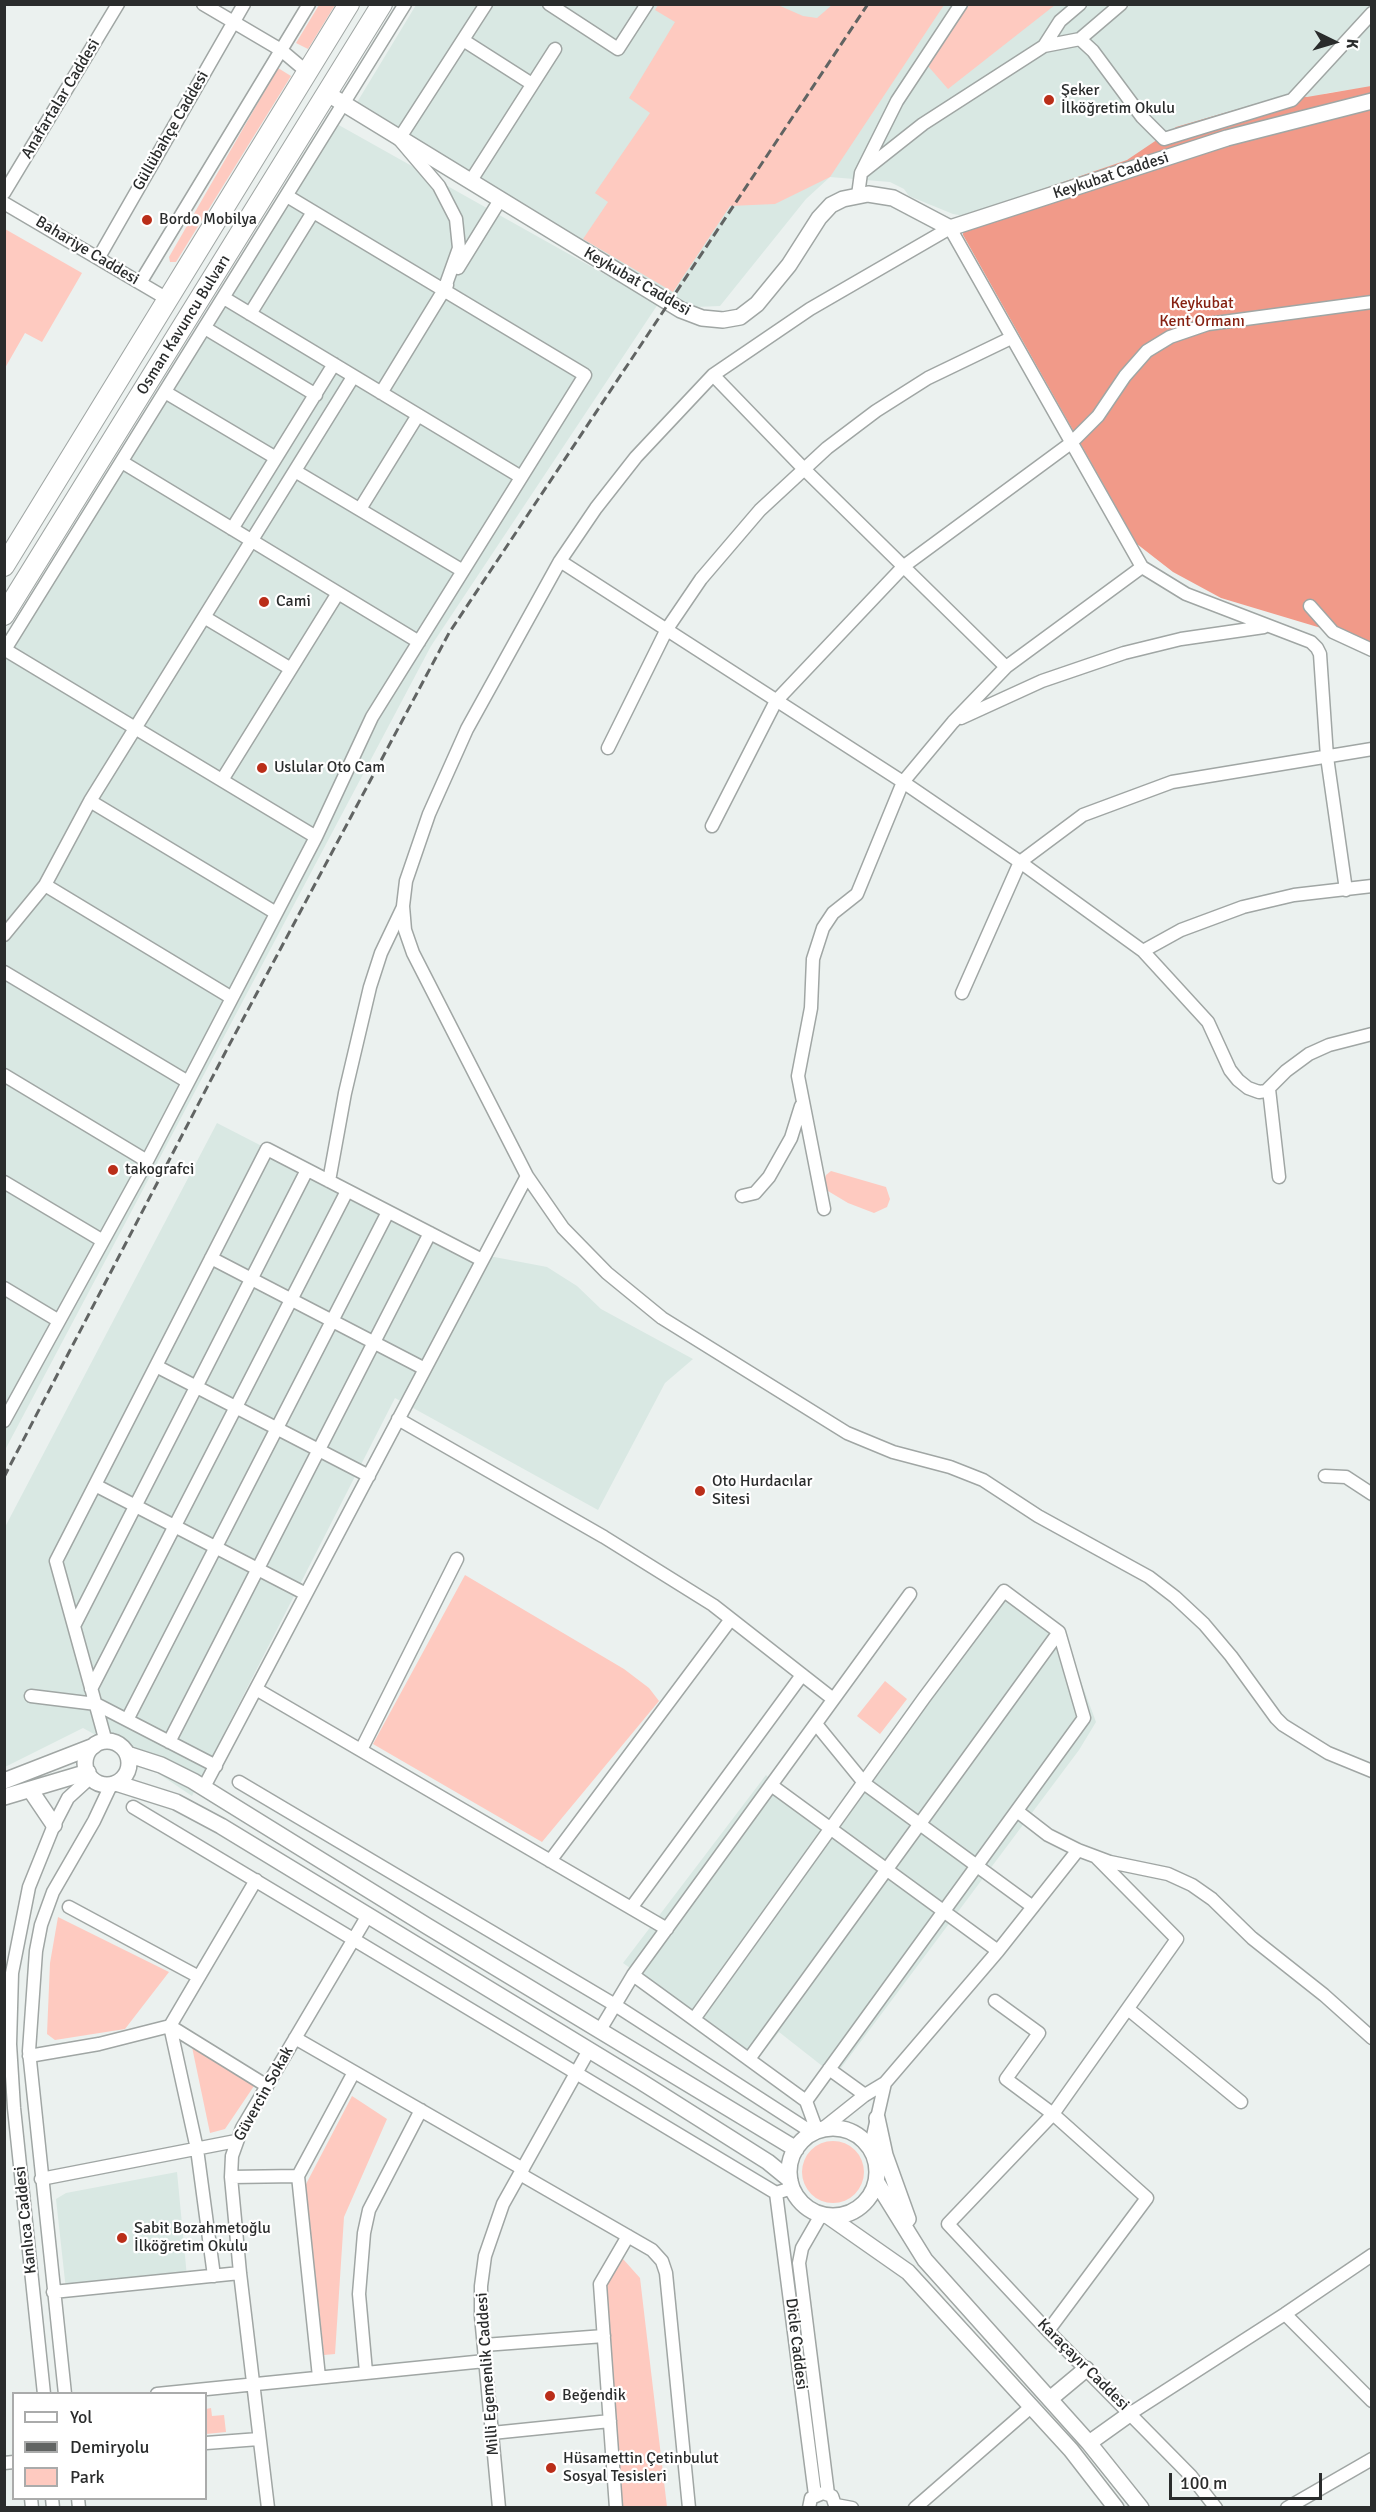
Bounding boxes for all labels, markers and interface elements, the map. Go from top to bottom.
north arrow [1304,12,1364,72]
street label: Anafartalar Caddesi [18,36,104,162]
text: K [1342,38,1362,49]
street label: Güllübahçe Caddesi [129,68,213,194]
place label: Şeker İlköğretim Okulu [1061,81,1175,119]
marker: Şeker İlköğretim Okulu [1042,93,1056,107]
street label: Keykubat Caddesi [1051,148,1171,204]
place label: Bordo Mobilya [159,210,257,230]
street label: Bahariye Caddesi [32,212,142,290]
marker: Bordo Mobilya [140,213,154,227]
street label: Keykubat Caddesi [580,244,694,320]
street label: Osman Kavuncu Bulvarı [133,251,235,399]
park label: Keykubat Kent Ormanı [1159,294,1245,332]
place label: Cami [276,592,311,612]
marker: Cami [257,595,271,609]
place label: Uslular Oto Cam [274,758,385,778]
marker: Uslular Oto Cam [255,761,269,775]
place label: takografci [125,1160,194,1180]
marker: takografci [106,1163,120,1177]
place label: Oto Hurdacılar Sitesi [712,1472,812,1510]
marker: Oto Hurdacılar Sitesi [693,1484,707,1498]
street label: Güvercin Sokak [230,2043,298,2145]
street label: Kanlıca Caddesi [11,2165,41,2275]
place label: Sabit Bozahmetoğlu İlköğretim Okulu [134,2219,271,2257]
marker: Sabit Bozahmetoğlu İlköğretim Okulu [115,2231,129,2245]
street label: Milli Egemenlik Caddesi [473,2292,503,2456]
street label: Dicle Caddesi [781,2297,811,2391]
street label: Karaçayır Caddesi [1033,2315,1133,2415]
place label: Beğendik [562,2386,626,2406]
marker: Beğendik [543,2389,557,2403]
legend [12,2392,207,2500]
text: Yol [70,2406,93,2428]
text: Demiryolu [70,2436,149,2458]
place label: Hüsamettin Çetinbulut Sosyal Tesisleri [563,2449,719,2487]
marker: Hüsamettin Çetinbulut Sosyal Tesisleri [544,2461,558,2475]
scale bar [1172,2461,1325,2499]
text: Park [70,2466,105,2488]
text: 100 m [1180,2472,1227,2494]

